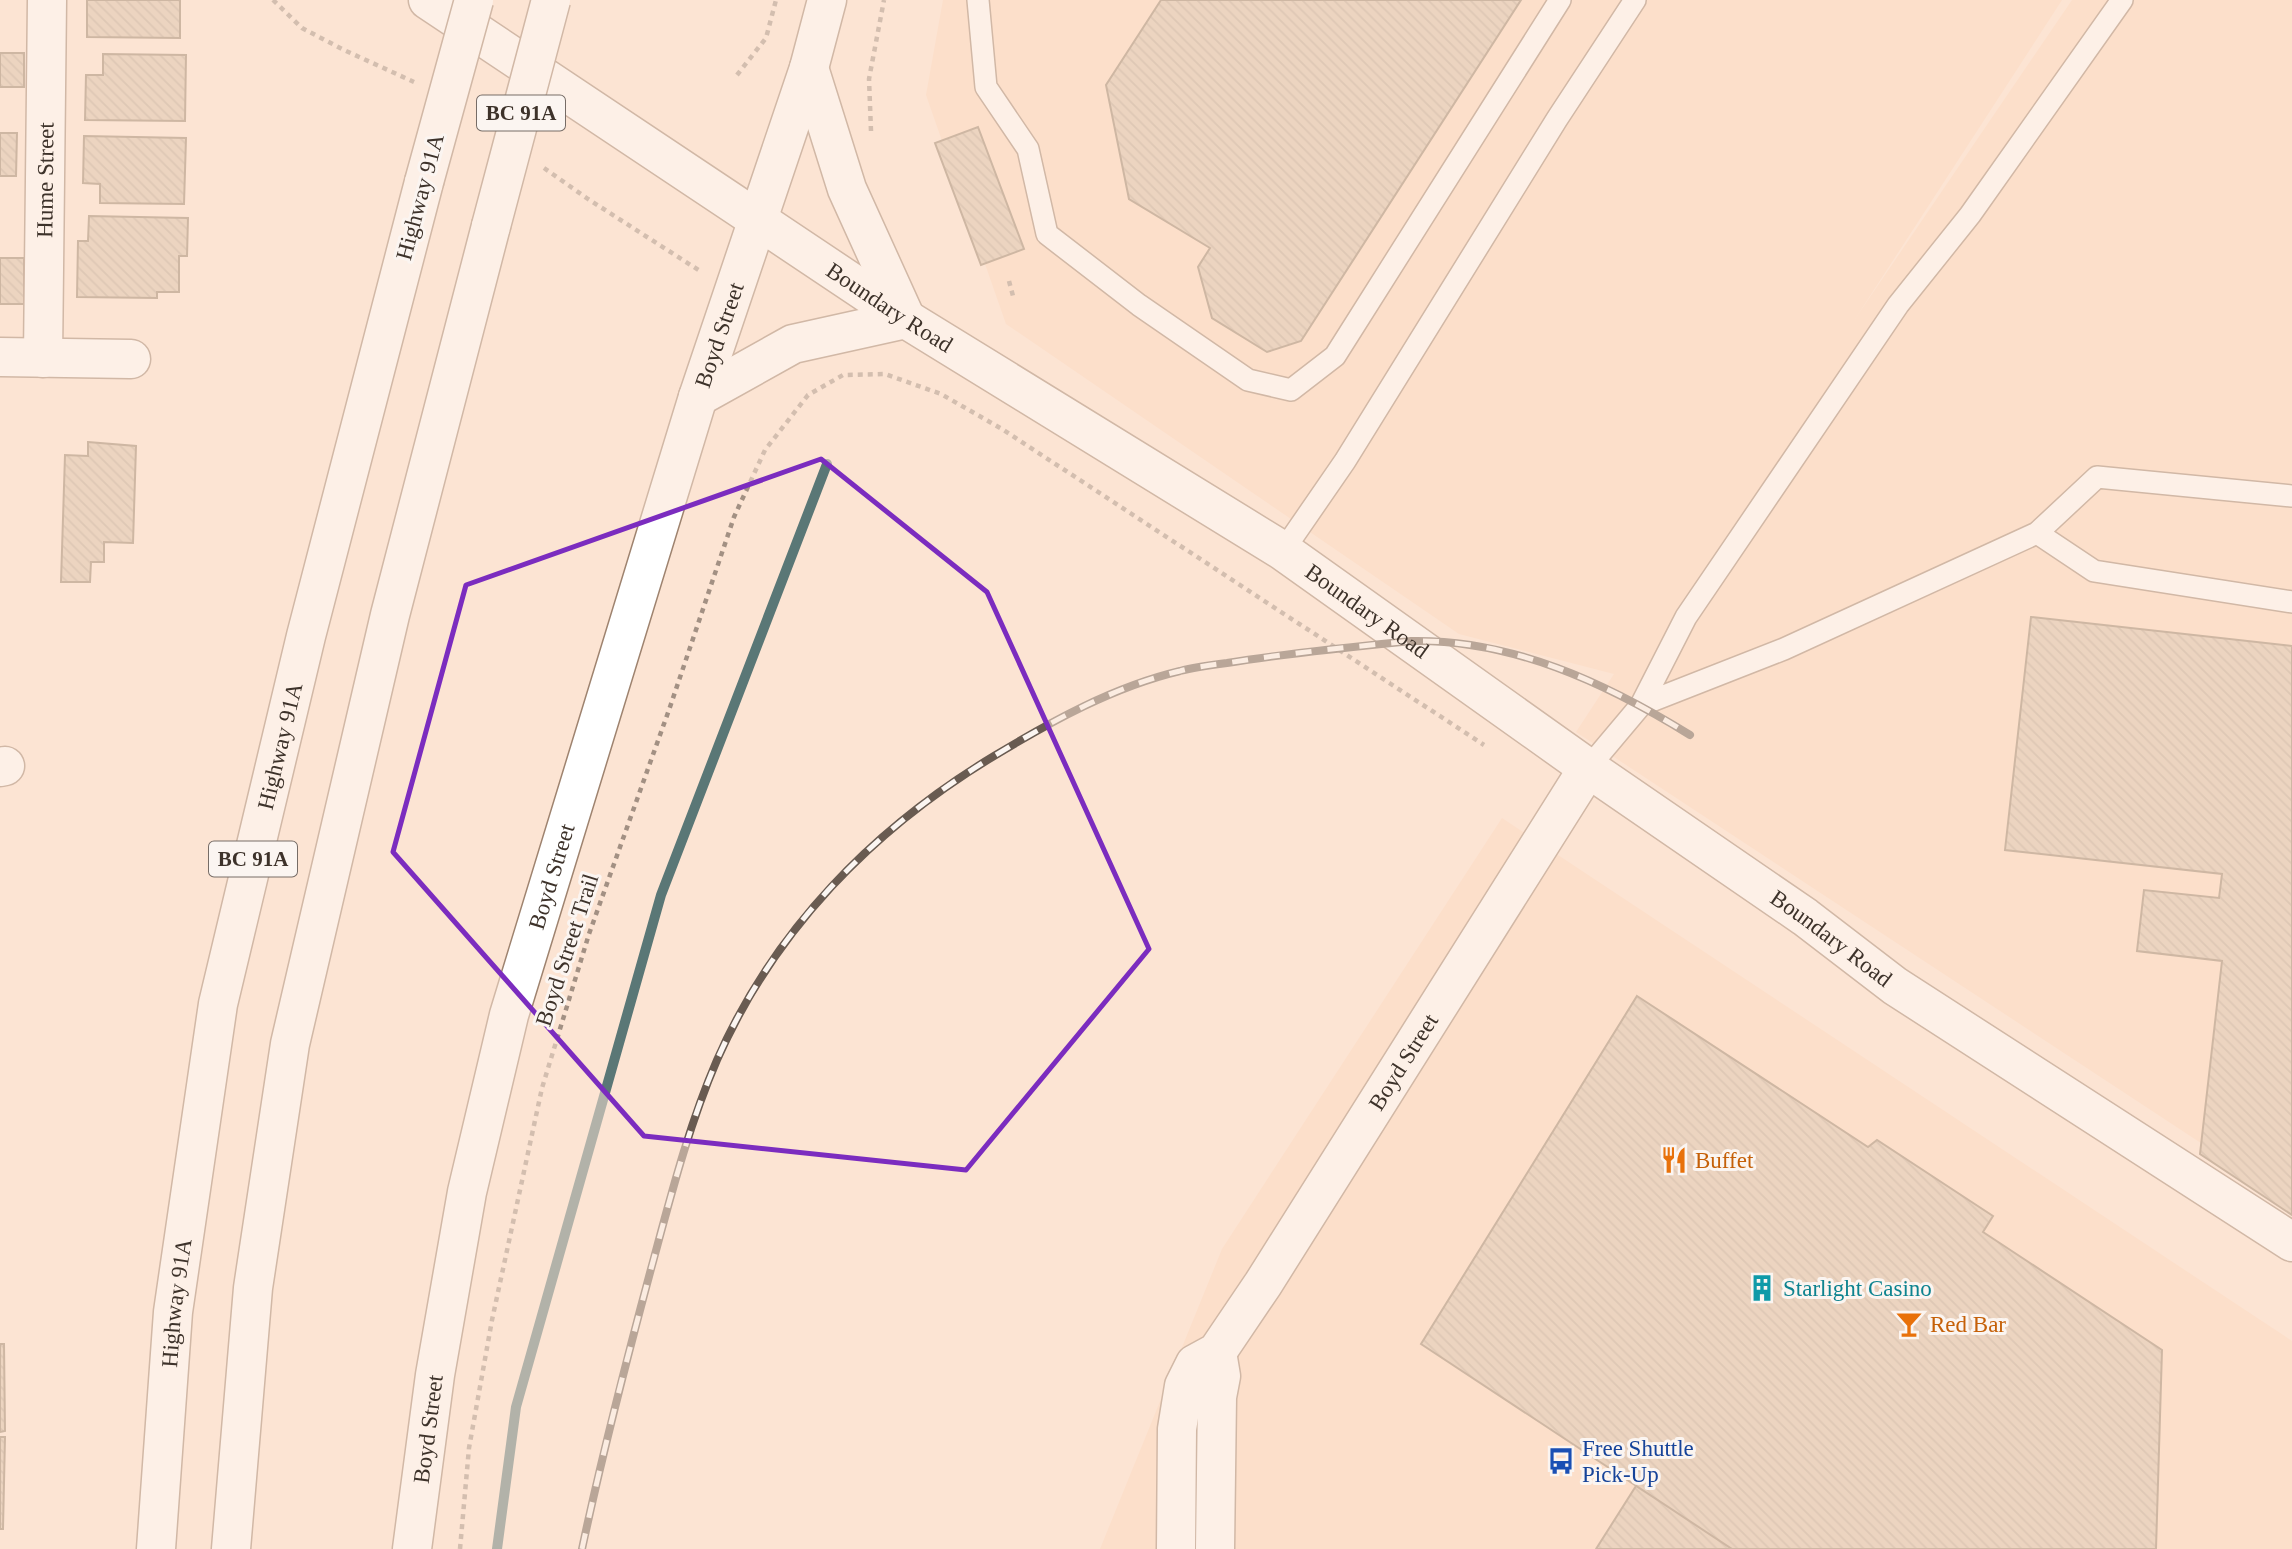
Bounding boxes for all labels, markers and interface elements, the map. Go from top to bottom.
road number: BC 91A [477,96,565,130]
street label: Hume Street [32,121,58,238]
street label: Highway 91A [391,131,449,263]
street label: Boundary Road [822,257,958,357]
street label: Boyd Street [690,279,748,391]
street label: Boundary Road [1301,559,1434,663]
street label: Highway 91A [252,680,307,812]
street label: Boyd Street [523,820,579,932]
road number: BC 91A [209,842,297,876]
street label: Boyd Street Trail [531,871,603,1029]
street label: Boundary Road [1766,885,1897,992]
street label: Boyd Street [1363,1008,1443,1115]
restaurant icon: Buffet [1659,1145,1689,1175]
place label: Buffet [1695,1148,1754,1173]
street label: Highway 91A [157,1236,196,1368]
building icon: Starlight Casino [1747,1273,1777,1303]
place label: Starlight Casino [1783,1276,1932,1301]
bar icon: Red Bar [1894,1309,1924,1339]
place label: Red Bar [1930,1312,2006,1337]
street label: Boyd Street [408,1373,447,1485]
place label: Free Shuttle Pick-Up [1582,1436,1694,1487]
bus stop icon: Free Shuttle Pick-Up [1546,1446,1576,1476]

